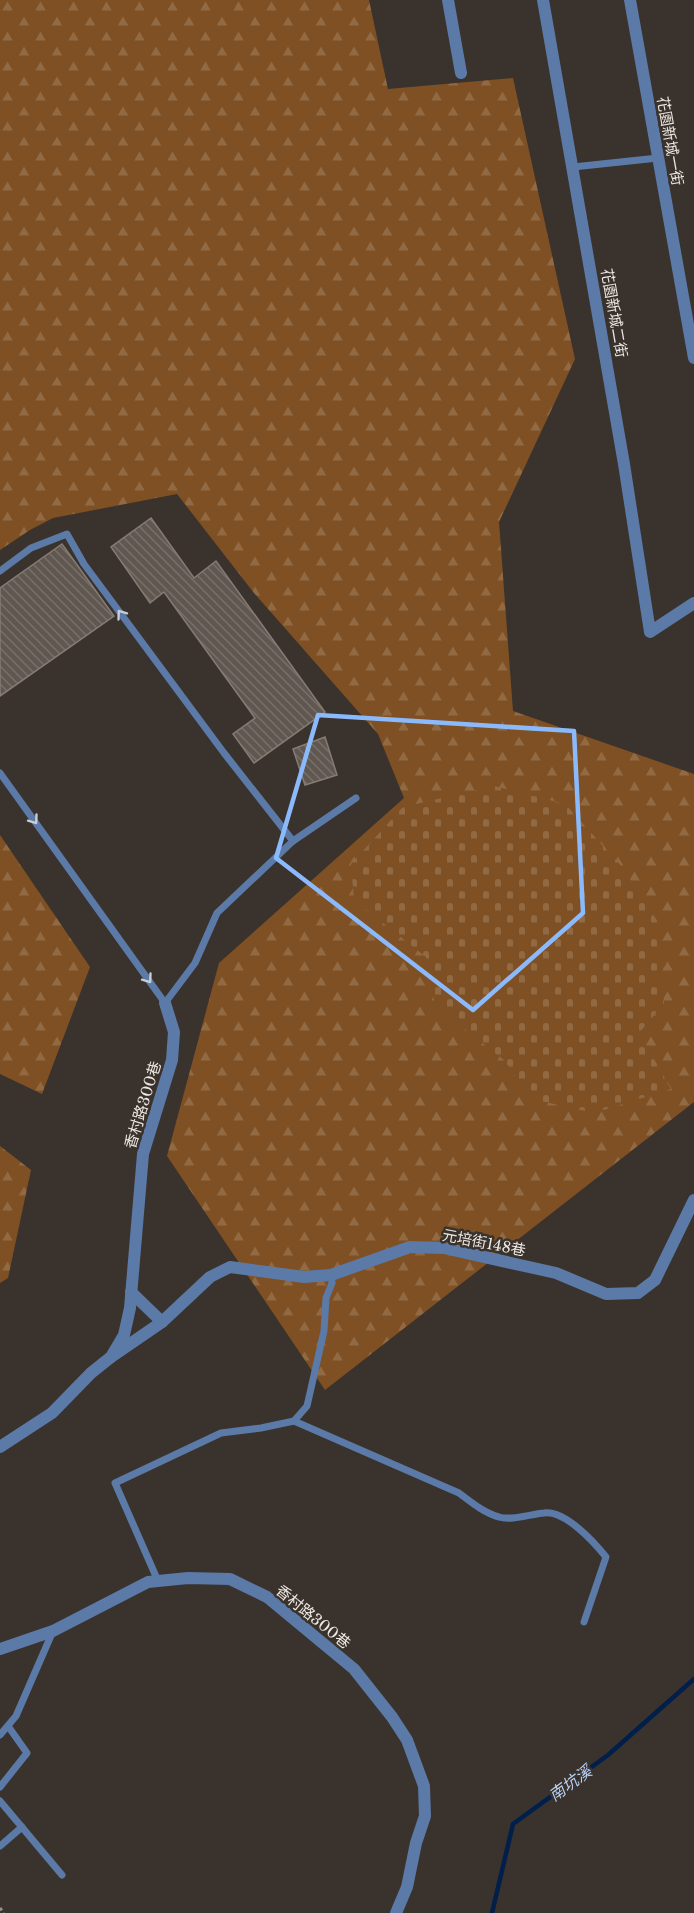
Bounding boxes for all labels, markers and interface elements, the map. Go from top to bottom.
street label: 花園新城一街 [653,95,688,187]
street label: 花園新城二街 [597,267,632,359]
one-way arrow [117,609,128,620]
one-way arrow [27,814,38,825]
one-way arrow [140,972,151,983]
street label: 香村路300巷 [120,1059,165,1151]
street label: 元培街148巷 [441,1225,527,1260]
street label: 香村路300巷 [272,1581,355,1653]
water label: 南坑溪 [545,1760,597,1805]

